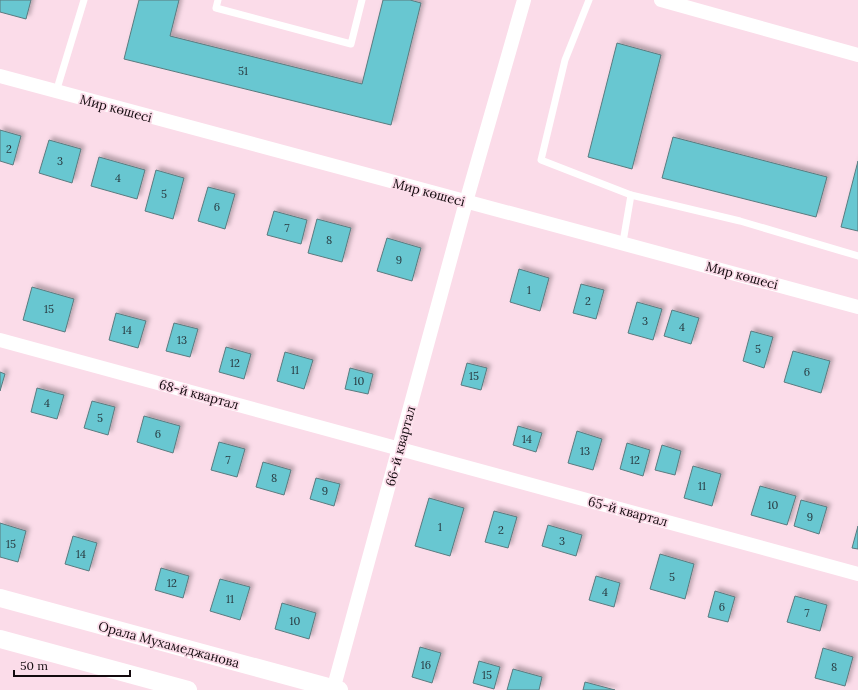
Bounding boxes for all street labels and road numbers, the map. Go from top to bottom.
street label: Мир көшесі [78,91,154,126]
street label: Мир көшесі [391,175,467,210]
street label: Мир көшесі [704,258,780,293]
street label: 68-й квартал [157,376,241,413]
street label: 66-й квартал [382,404,419,488]
street label: 65-й квартал [586,493,670,530]
street label: Орала Мухамеджанова [96,617,242,672]

